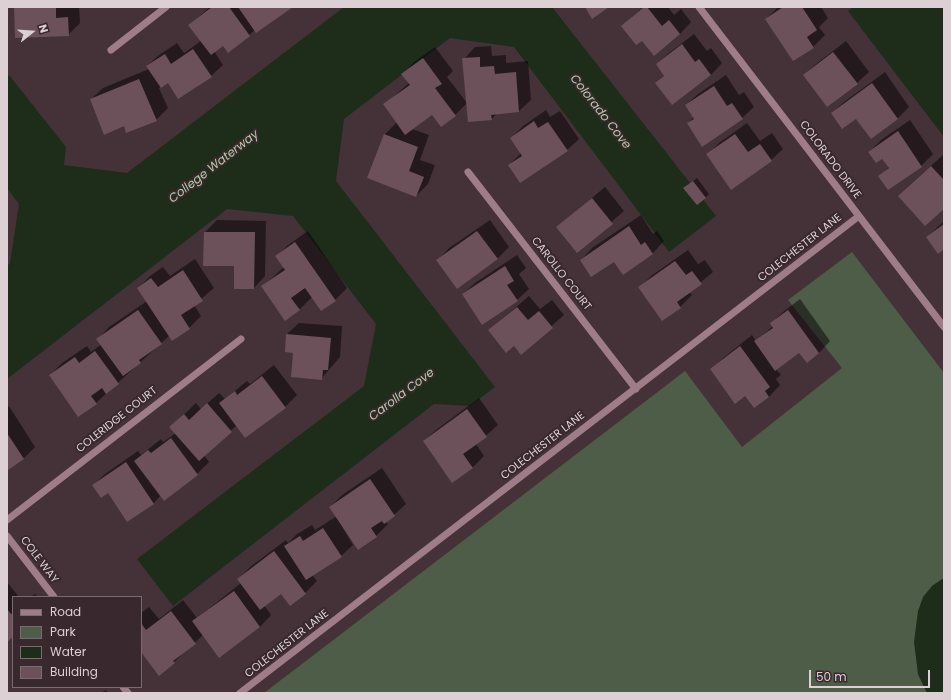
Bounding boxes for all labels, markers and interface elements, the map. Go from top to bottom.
north arrow [12,12,52,52]
text: N [35,22,52,35]
water label: Colorado Cove [566,72,634,152]
street label: COLORADO DRIVE [796,118,864,202]
water label: College Waterway [166,127,262,207]
street label: COLECHESTER LANE [756,211,844,285]
street label: CAROLLO COURT [528,235,594,313]
water label: Carolla Cove [366,366,438,424]
street label: COLERIDGE COURT [74,384,160,456]
street label: COLECHESTER LANE [499,409,587,483]
street label: COLE WAY [17,534,61,586]
legend [12,596,142,688]
text: Road [50,603,81,620]
street label: COLECHESTER LANE [243,607,331,681]
text: Park [50,623,76,640]
text: Water [50,643,86,660]
scale bar [811,662,932,688]
text: Building [50,663,98,680]
text: 50 m [816,668,847,685]

